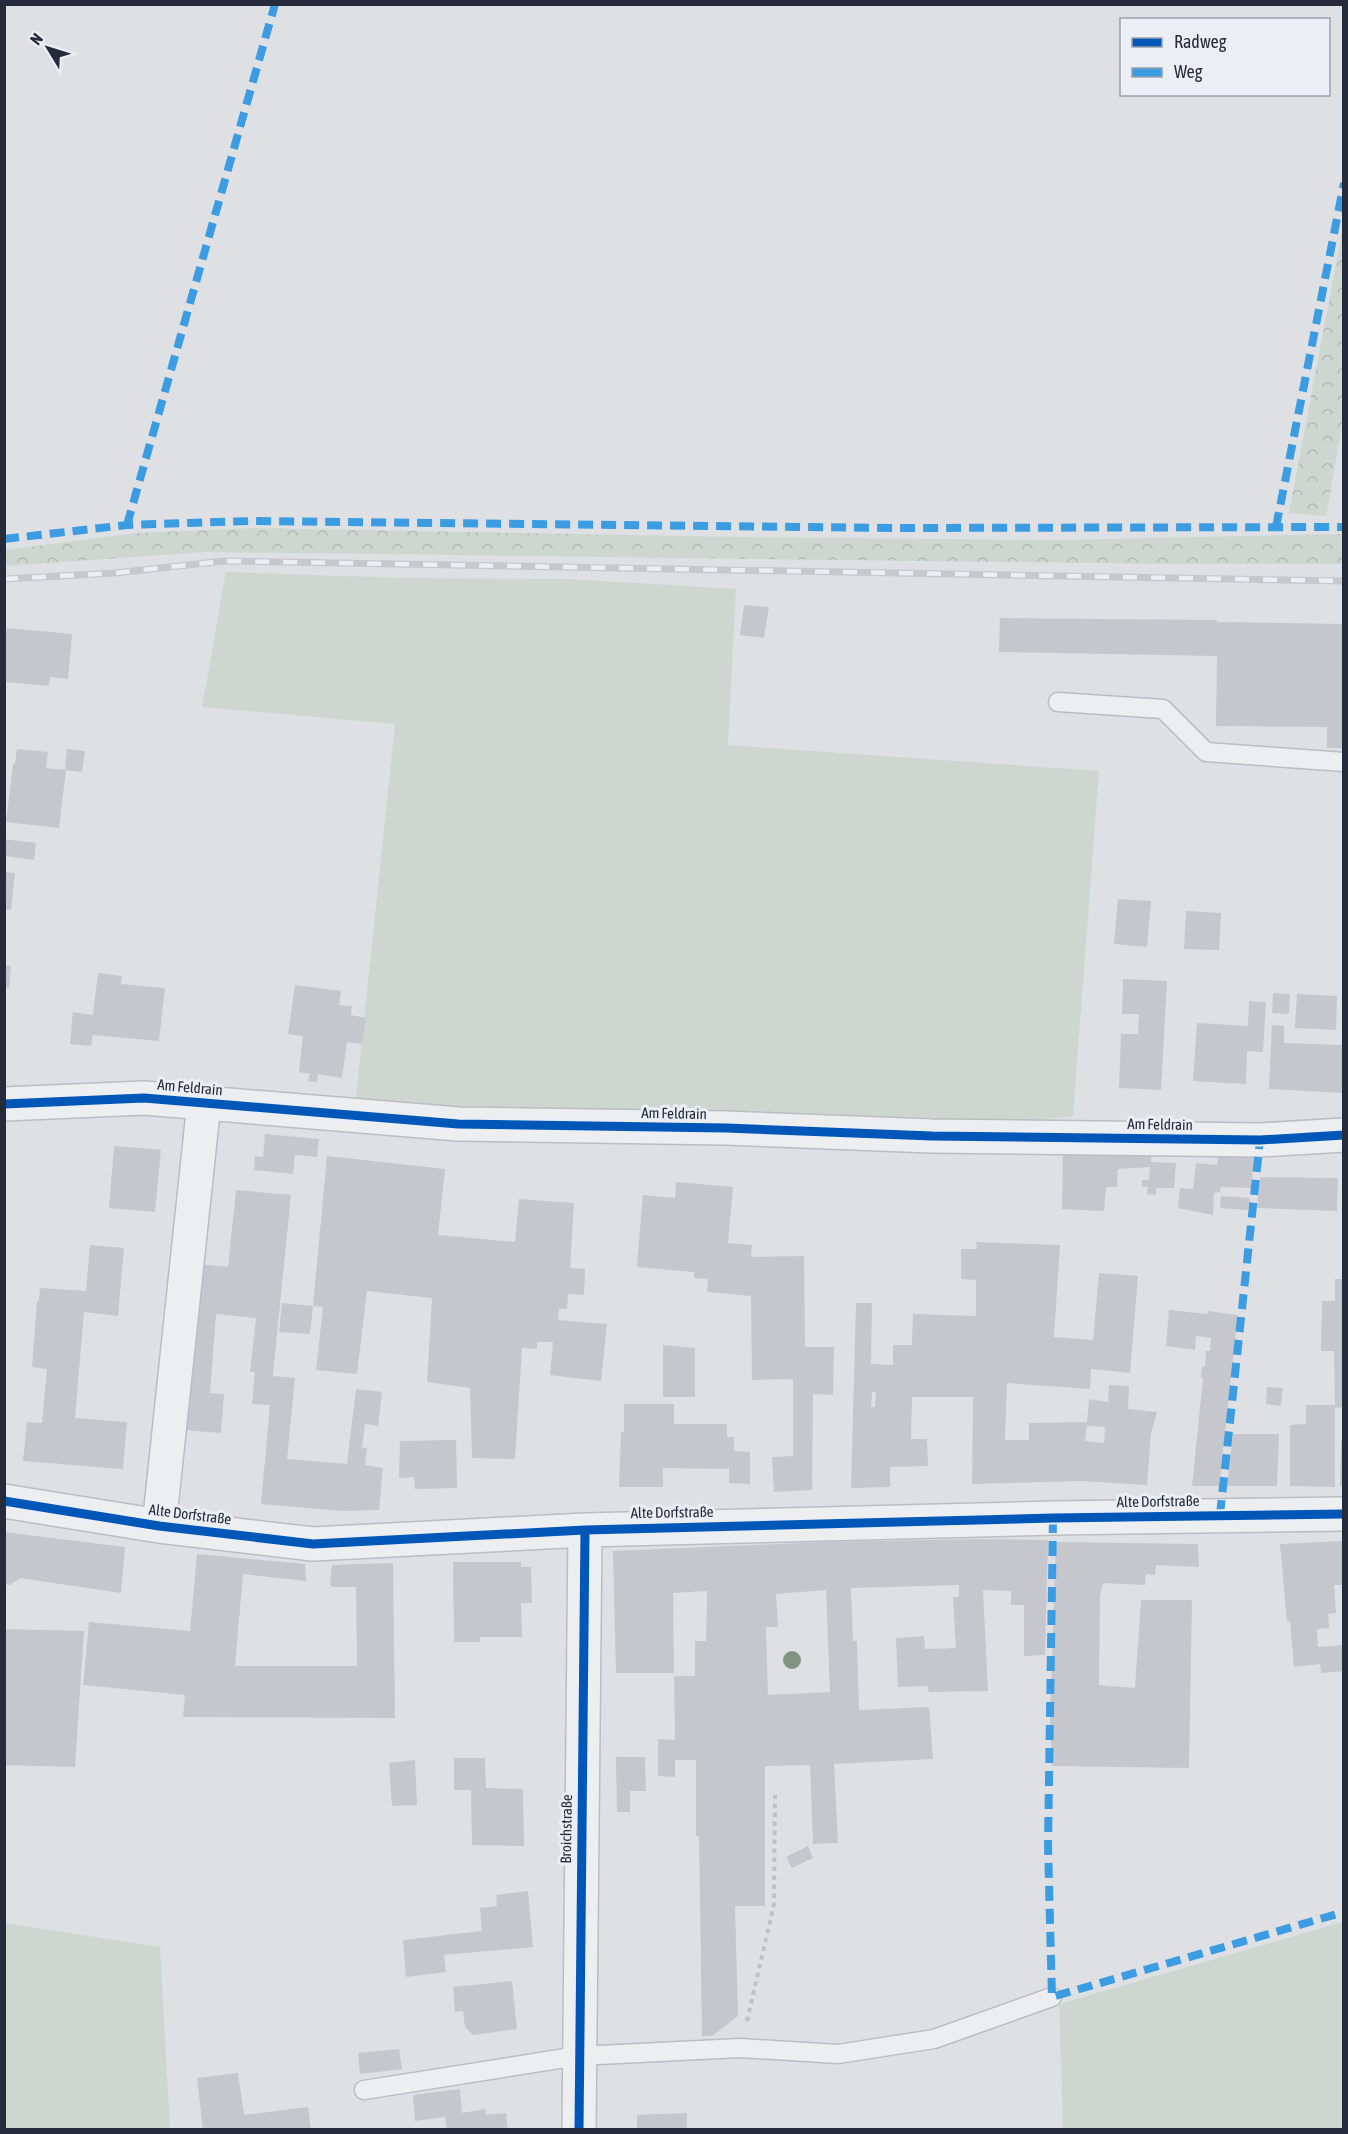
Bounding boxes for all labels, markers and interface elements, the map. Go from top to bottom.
north arrow [18,18,78,78]
legend [1120,18,1330,96]
text: N [26,29,46,48]
text: Radweg [1174,31,1227,52]
text: Weg [1174,61,1203,82]
street label: Am Feldrain [157,1076,223,1098]
street label: Am Feldrain [641,1104,707,1122]
street label: Am Feldrain [1127,1115,1193,1133]
street label: Alte Dorfstraße [1116,1492,1200,1510]
street label: Alte Dorfstraße [148,1501,232,1528]
street label: Alte Dorfstraße [630,1503,714,1521]
street label: Broichstraße [557,1794,575,1864]

